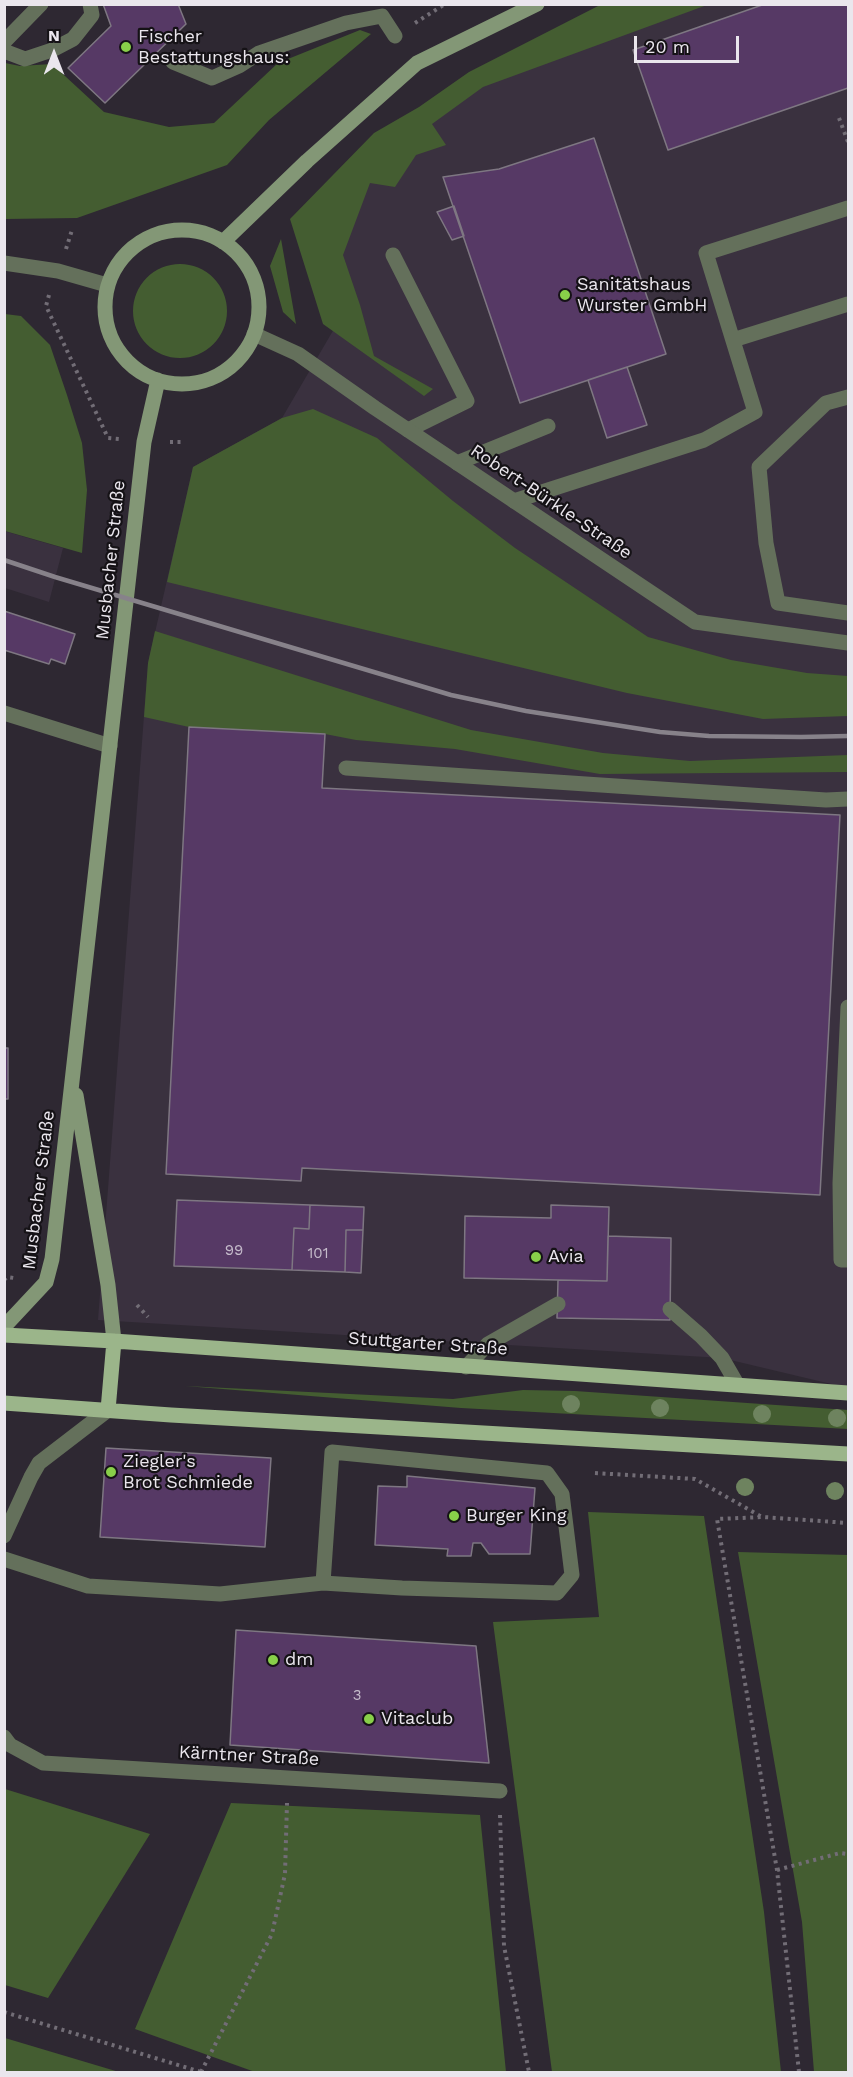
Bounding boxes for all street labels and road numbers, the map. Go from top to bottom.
street label: Robert-Bürkle-Straße [466,440,636,564]
street label: Musbacher Straße [92,479,130,641]
street label: Musbacher Straße [19,1109,59,1271]
street label: Stuttgarter Straße [347,1328,509,1360]
street label: Kärntner Straße [178,1742,320,1770]

